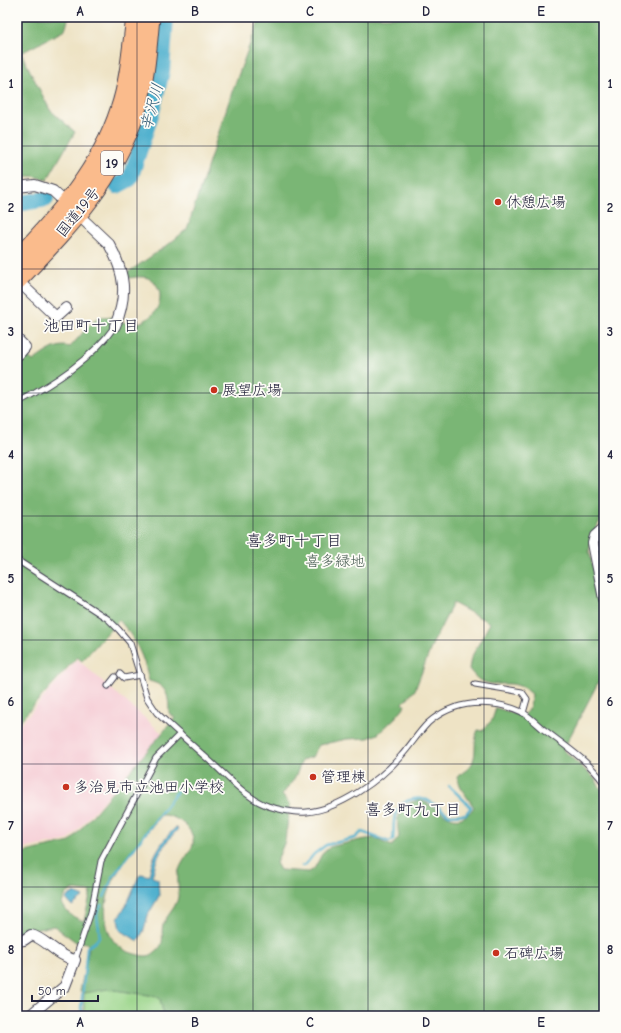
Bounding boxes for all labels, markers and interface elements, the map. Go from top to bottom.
text: A [76,4,84,19]
text: B [191,4,199,19]
text: C [306,4,314,19]
text: D [422,4,430,19]
text: E [537,4,545,19]
text: 1 [8,76,14,91]
text: 1 [607,76,613,91]
water label: 辛沢川 [137,81,167,133]
road number: 19 [101,151,123,175]
street label: 国道19号 [52,183,104,241]
place label: 休憩広場 [506,193,566,211]
marker: 休憩広場 [493,197,503,207]
text: 2 [8,200,14,215]
text: 2 [607,200,613,215]
district label: 池田町十丁目 [43,317,139,335]
text: 3 [8,324,14,339]
text: 3 [607,324,613,339]
place label: 展望広場 [222,381,282,399]
marker: 展望広場 [209,385,219,395]
text: 4 [8,447,14,462]
text: 4 [607,447,613,462]
district label: 喜多町十丁目 [246,532,342,550]
park label: 喜多緑地 [305,552,365,570]
text: 5 [8,571,15,586]
text: 5 [607,571,614,586]
text: 6 [8,694,15,709]
text: 6 [607,694,614,709]
place label: 管理棟 [321,768,366,786]
marker: 管理棟 [308,772,318,782]
place label: 多治見市立池田小学校 [74,778,224,796]
marker: 多治見市立池田小学校 [61,782,71,792]
district label: 喜多町九丁目 [365,801,461,819]
text: 7 [8,818,14,833]
text: 7 [607,818,613,833]
text: 8 [8,942,14,957]
text: 8 [607,942,613,957]
place label: 石碑広場 [504,944,564,962]
marker: 石碑広場 [491,948,501,958]
scale bar [32,977,98,1003]
text: 50 m [38,984,66,998]
text: A [76,1015,84,1030]
text: B [191,1015,199,1030]
text: C [306,1015,314,1030]
text: D [422,1015,430,1030]
text: E [537,1015,545,1030]

